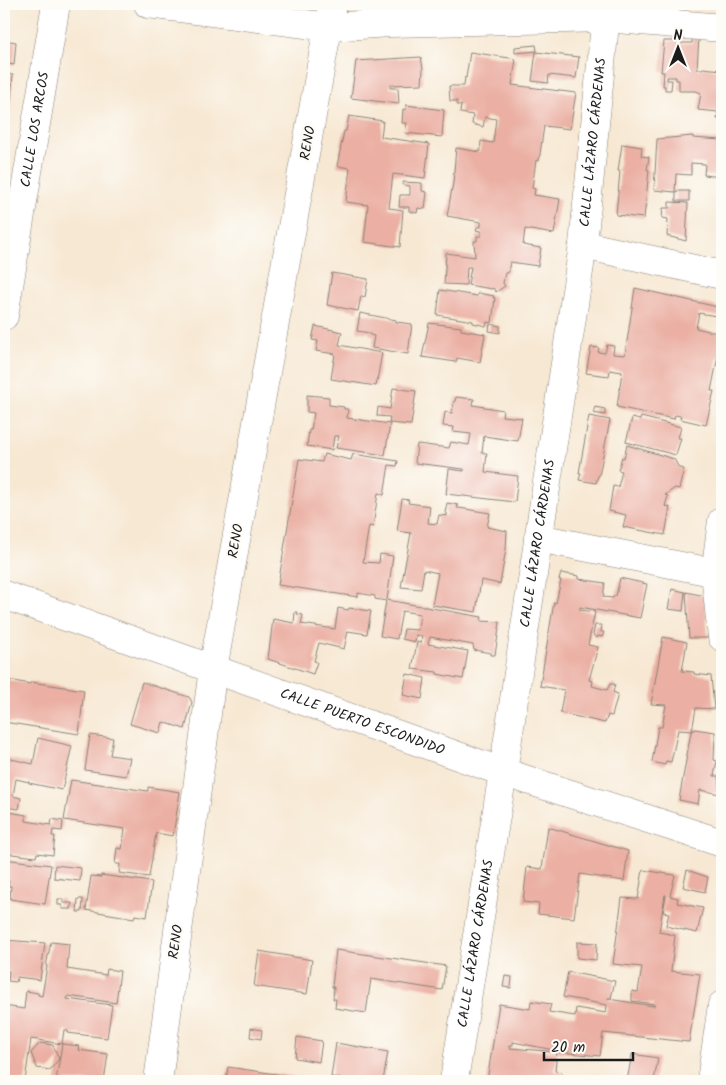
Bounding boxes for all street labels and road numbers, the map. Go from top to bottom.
street label: CALLE LÁZARO CÁRDENAS [574,56,613,228]
street label: CALLE LOS ARCOS [15,70,56,189]
street label: RENO [294,124,322,162]
street label: CALLE LÁZARO CÁRDENAS [514,457,561,629]
street label: RENO [222,522,250,560]
street label: CALLE PUERTO ESCONDIDO [277,683,448,762]
street label: CALLE LÁZARO CÁRDENAS [452,858,500,1029]
street label: RENO [163,923,189,961]

